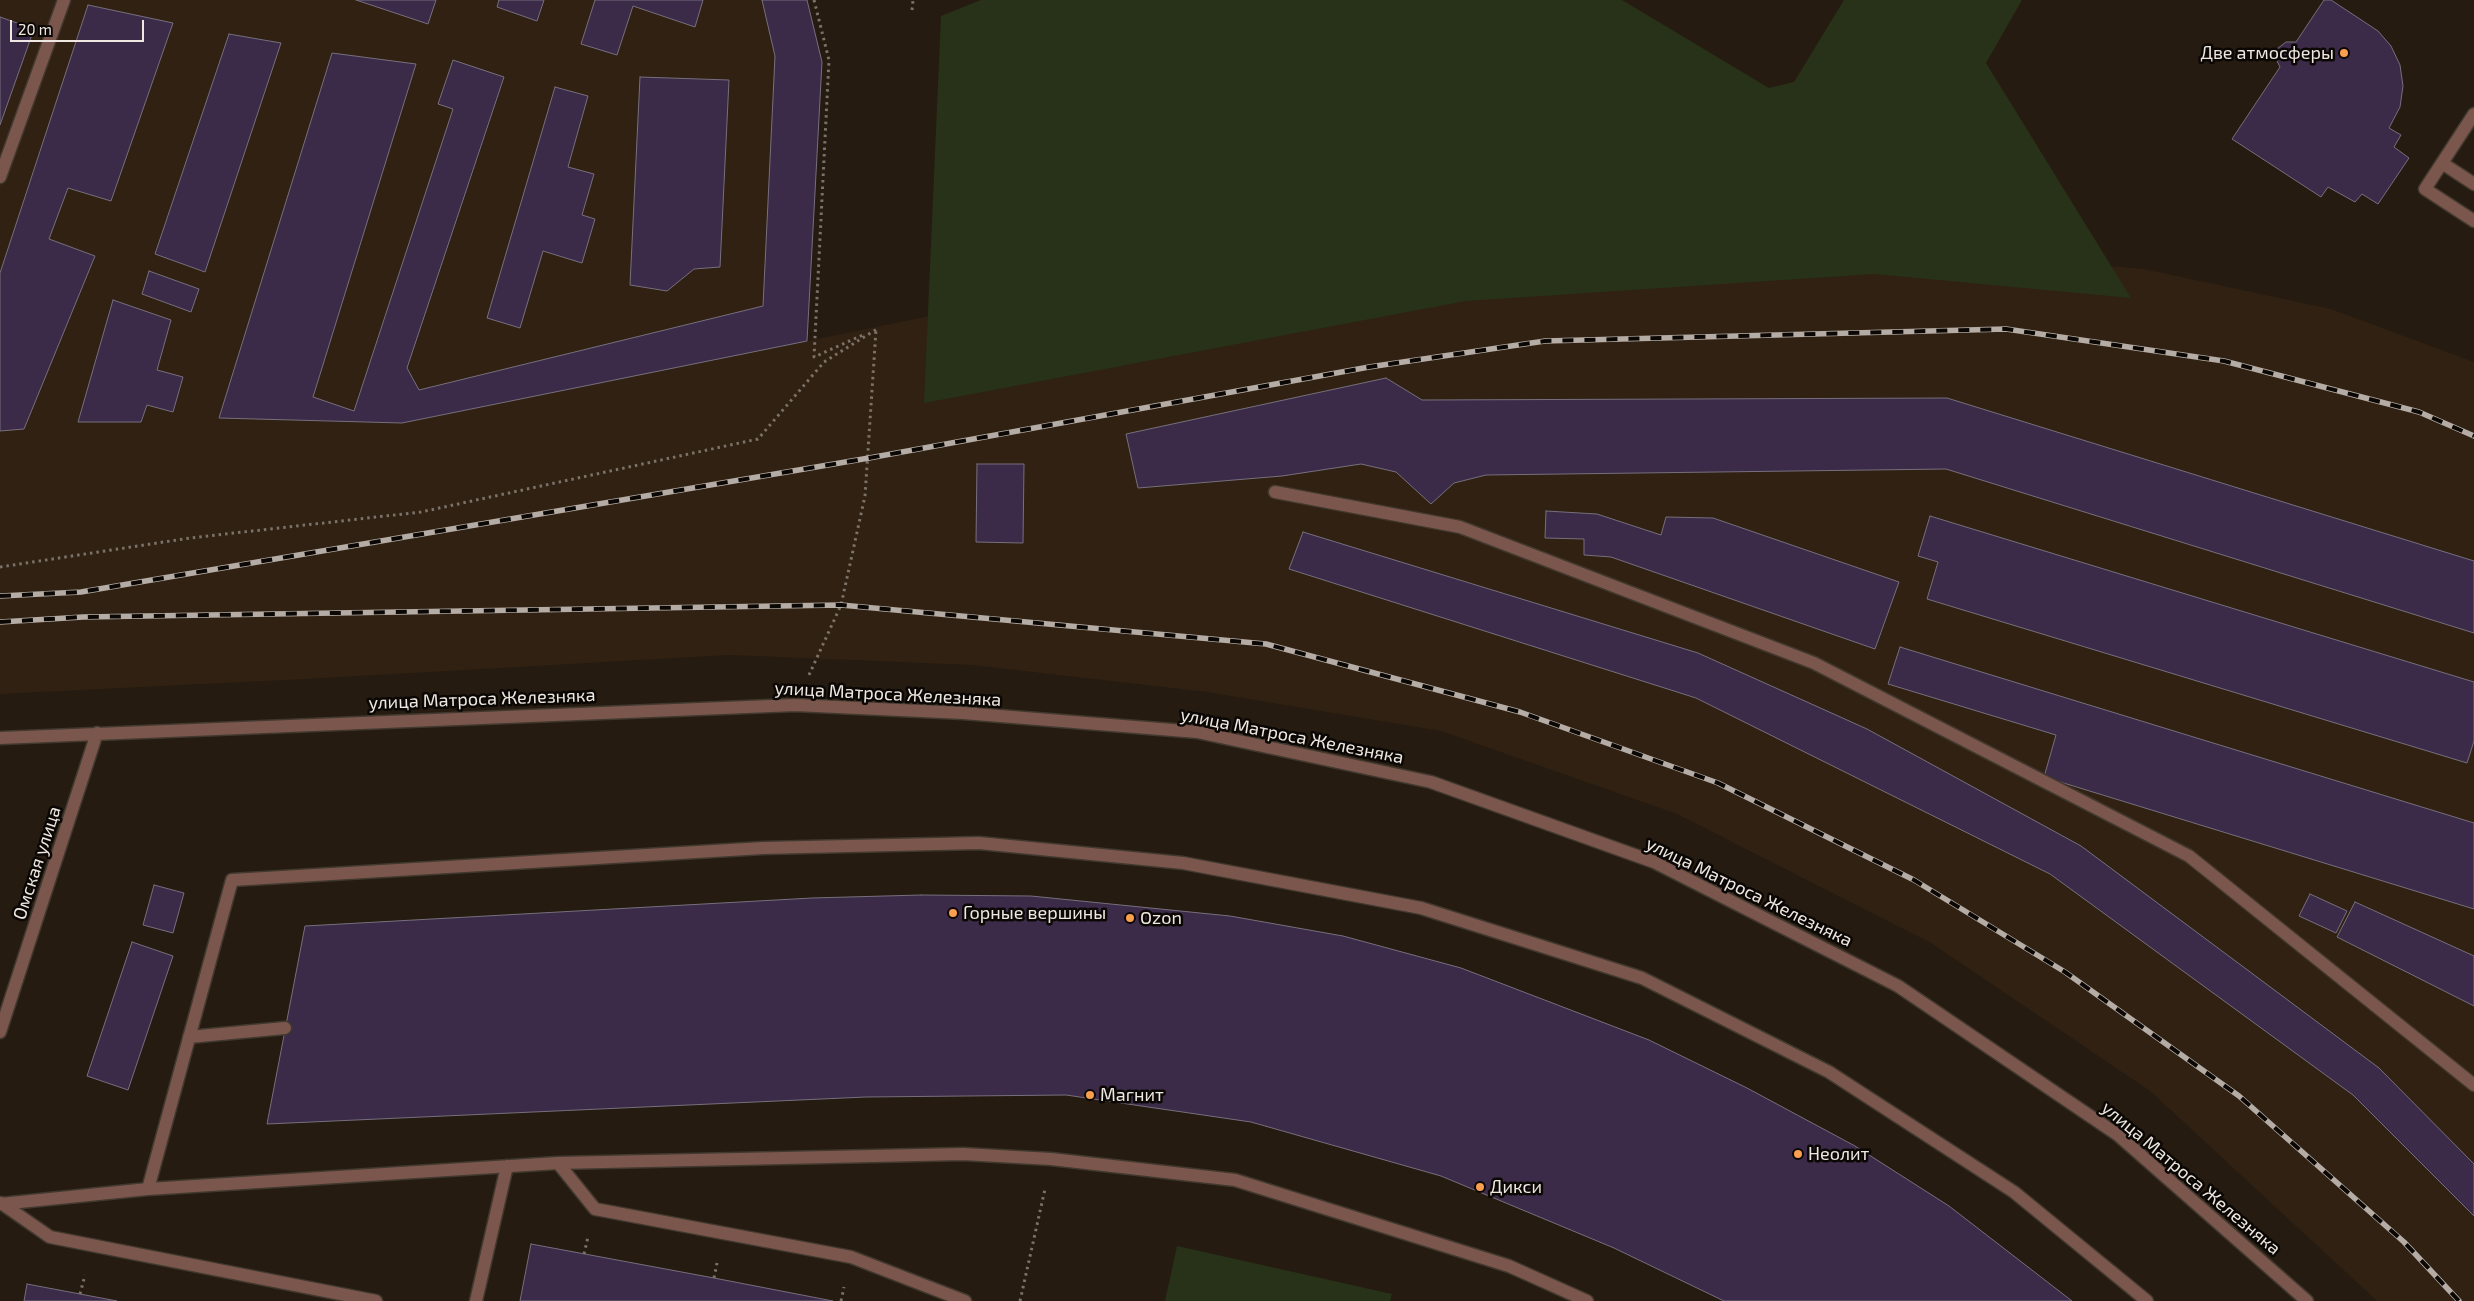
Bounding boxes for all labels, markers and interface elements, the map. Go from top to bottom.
scale bar [12,10,146,42]
text: 20 m [18,20,52,38]
place label: Две атмосферы [2200,42,2334,64]
marker: Две атмосферы [2338,47,2350,59]
street label: улица Матроса Железняка [774,677,1002,711]
street label: улица Матроса Железняка [368,684,596,714]
street label: улица Матроса Железняка [1179,704,1405,768]
street label: Омская улица [9,804,65,922]
street label: улица Матроса Железняка [1642,833,1856,951]
place label: Горные вершины [963,902,1106,924]
marker: Горные вершины [947,907,959,919]
place label: Ozon [1140,907,1182,929]
marker: Ozon [1124,912,1136,924]
place label: Магнит [1100,1084,1164,1106]
marker: Магнит [1084,1089,1096,1101]
street label: улица Матроса Железняка [2097,1097,2285,1259]
place label: Неолит [1808,1143,1869,1165]
marker: Неолит [1792,1148,1804,1160]
place label: Дикси [1490,1176,1542,1198]
marker: Дикси [1474,1181,1486,1193]

